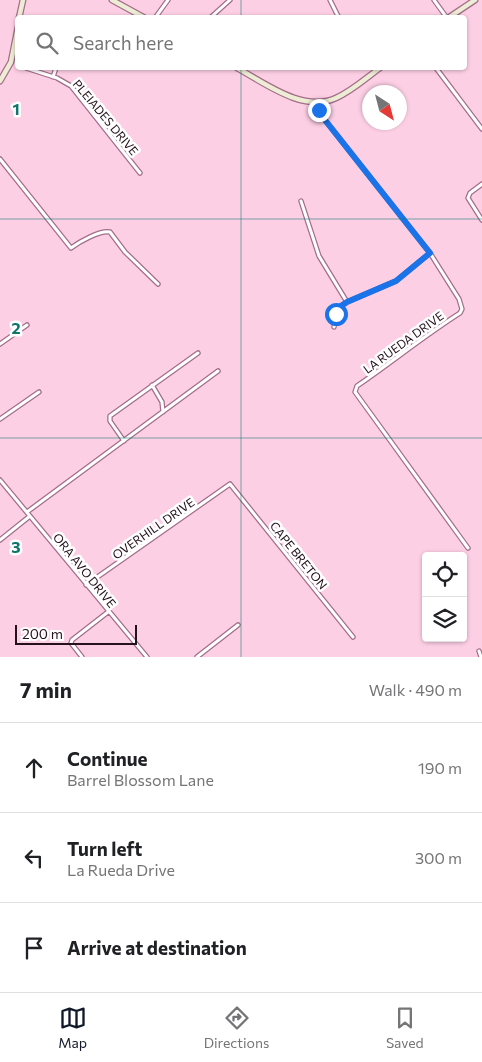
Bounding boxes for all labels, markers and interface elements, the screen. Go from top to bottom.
search box [15,15,467,70]
icon: search [33,29,61,57]
text: Search here [73,31,173,54]
street label: PLEIADES DRIVE [70,76,142,158]
north arrow [362,85,407,130]
text: 1 [12,99,20,118]
route end [308,99,331,122]
route start [325,303,348,326]
street label: LA RUEDA DRIVE [360,308,446,376]
text: 2 [11,318,21,337]
street label: OVERHILL DRIVE [109,494,197,562]
street label: CAPE BRETON [268,519,330,591]
street label: ORA AVO DRIVE [51,530,119,610]
text: 3 [11,537,21,556]
map controls [422,552,467,642]
button: locate [422,552,467,597]
button: layers [422,597,467,642]
scale bar [15,622,138,645]
text: 200 m [22,625,63,642]
text: 7 min [20,677,72,702]
text: Walk · 490 m [369,680,462,699]
text: Continue [67,747,147,770]
icon: ahead [20,754,48,782]
text: 190 m [418,758,462,777]
text: Barrel Blossom Lane [67,770,214,789]
text: Turn left [67,837,142,860]
icon: left [20,844,48,872]
text: 300 m [415,848,462,867]
text: La Rueda Drive [67,860,175,879]
icon: arrive [20,934,48,962]
text: Arrive at destination [67,936,247,959]
tab: Map [58,1004,87,1051]
tab: Directions [204,1004,269,1051]
tab: Saved [386,1004,424,1051]

